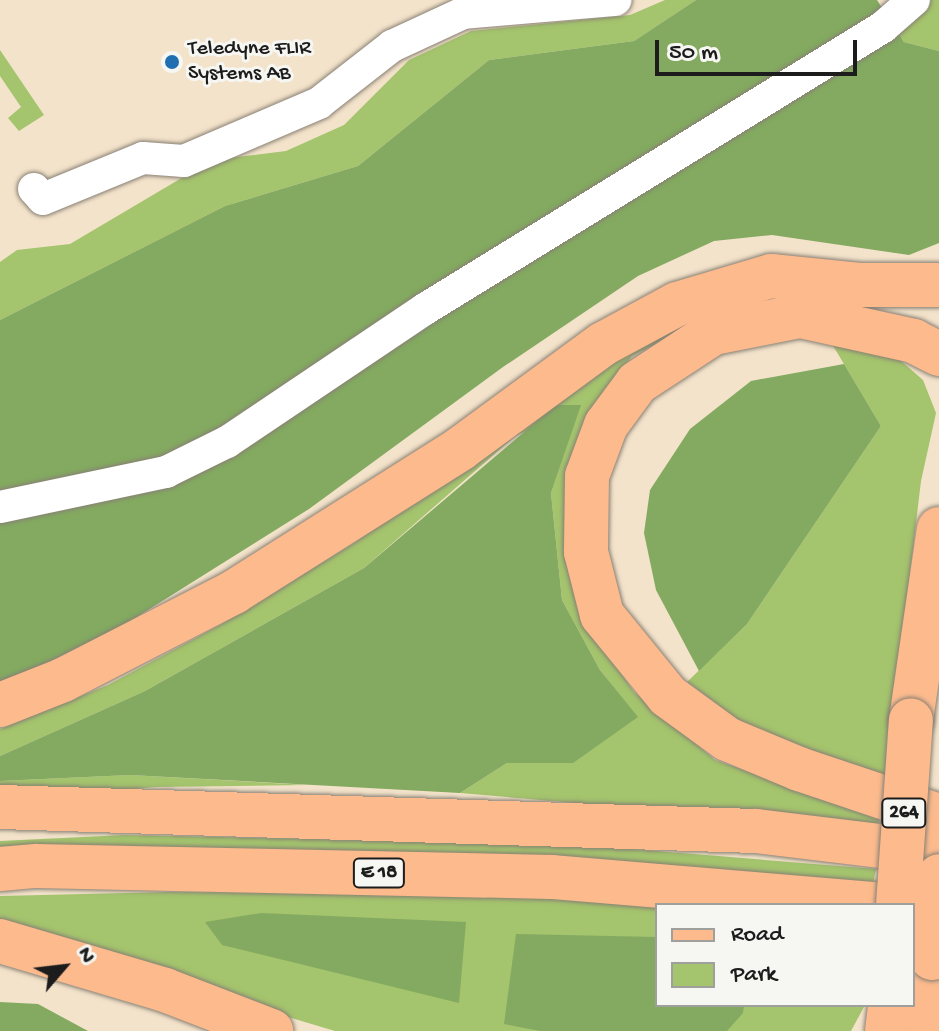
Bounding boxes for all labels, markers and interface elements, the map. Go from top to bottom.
scale bar [659,24,861,74]
place label: Teledyne FLIR Systems AB [188,36,311,88]
text: 50 m [669,39,718,68]
marker: Teledyne FLIR Systems AB [163,53,181,71]
road number: 264 [880,797,928,829]
road number: E 18 [351,857,407,889]
legend [655,903,915,1007]
text: Road [731,921,783,950]
north arrow [24,927,104,1007]
text: N [70,943,100,968]
text: Park [731,961,777,990]

